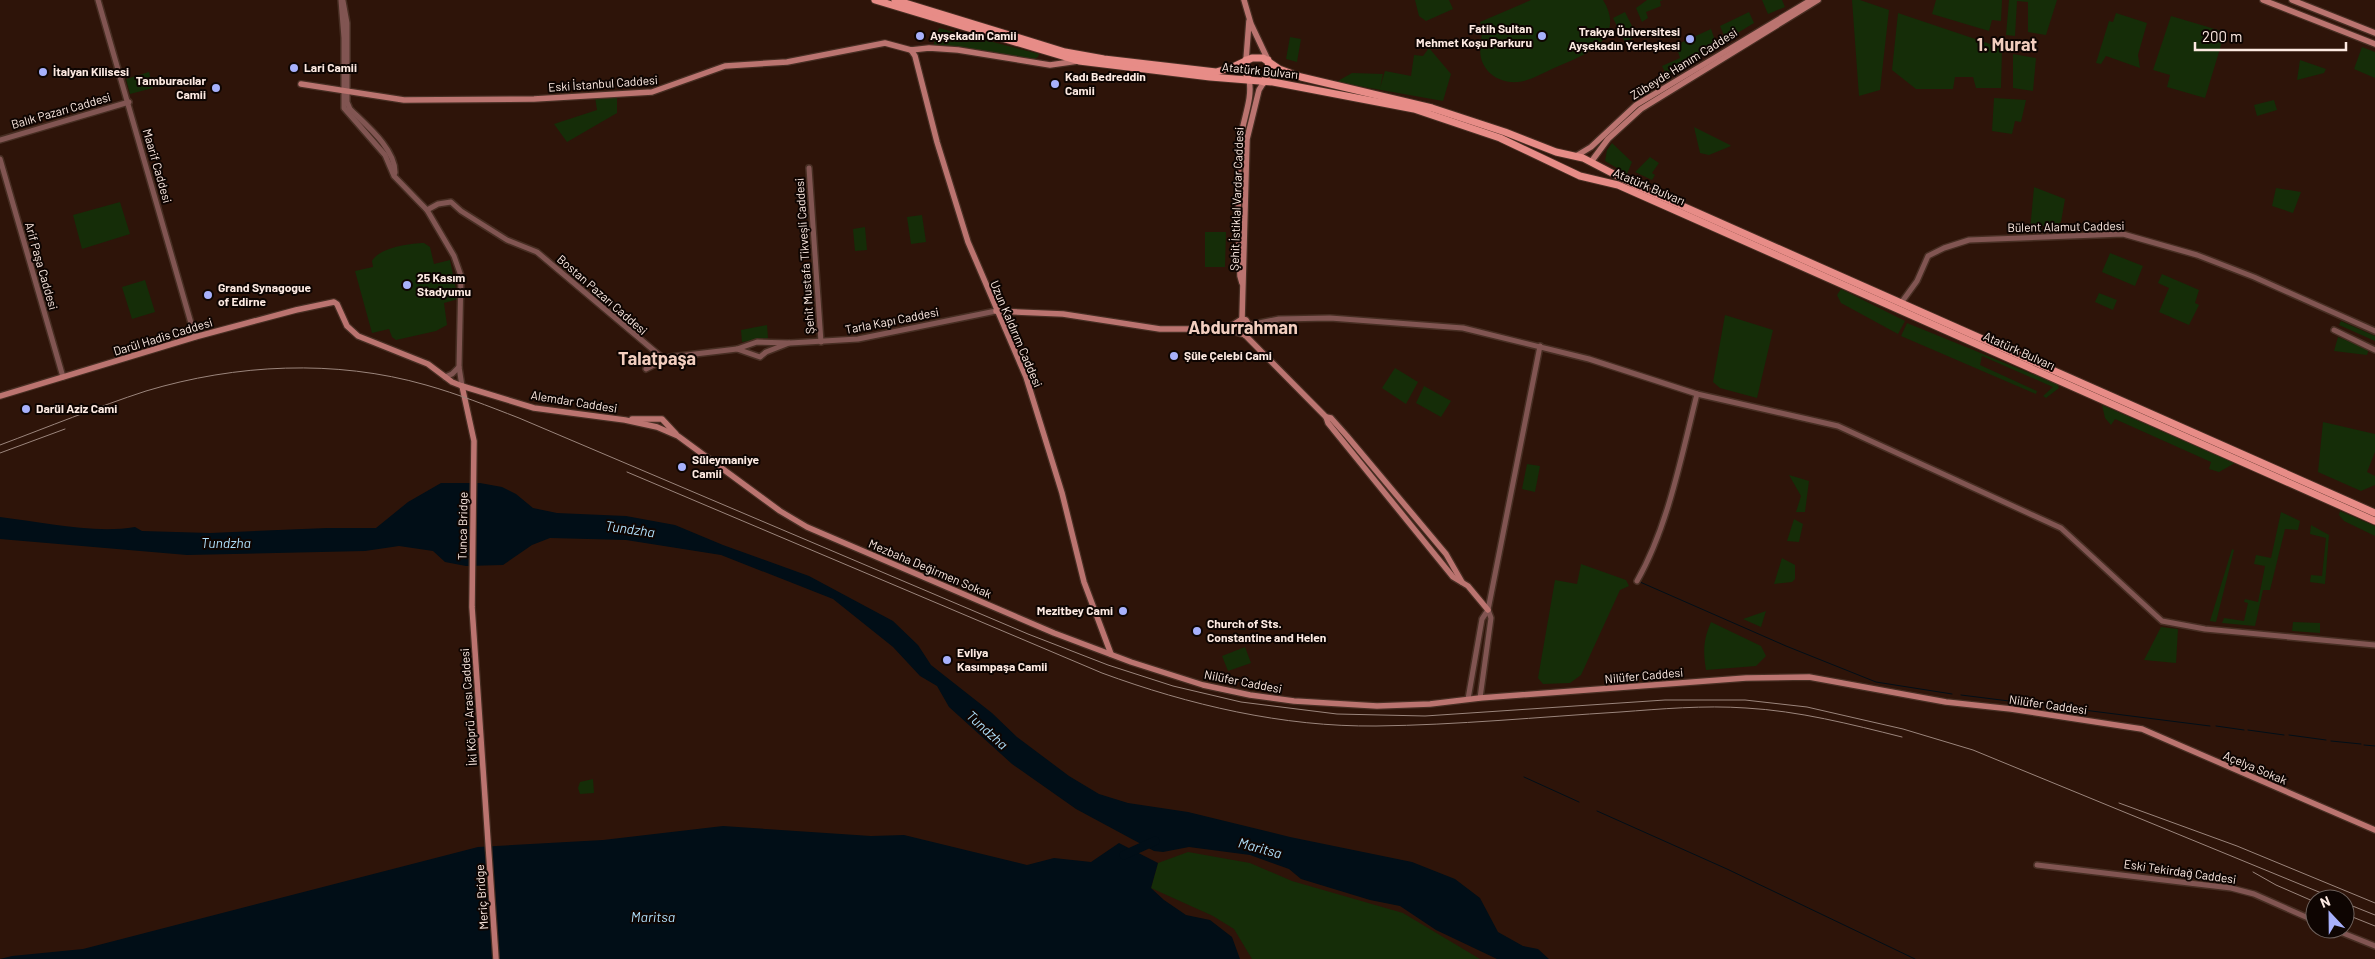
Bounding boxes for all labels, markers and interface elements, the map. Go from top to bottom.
scale bar [2195,20,2346,52]
place label: Fatih Sultan Mehmet Koşu Parkuru [1416,21,1532,49]
place label: Trakya Üniversitesi Ayşekadın Yerleşkesi [1569,24,1680,52]
street label: Zübeyde Hanım Caddesi [1627,25,1739,102]
text: 200 m [2202,27,2242,45]
place label: Ayşekadın Camii [930,28,1016,42]
marker: Ayşekadın Camii [914,30,926,42]
marker: Fatih Sultan Mehmet Koşu Parkuru [1536,30,1548,42]
marker: Trakya Üniversitesi Ayşekadın Yerleşkesi [1684,33,1696,45]
district label: 1. Murat [1977,33,2037,55]
street label: Atatürk Bulvarı [1221,59,1299,81]
place label: Lari Camii [304,60,357,74]
marker: Lari Camii [288,62,300,74]
place label: İtalyan Kilisesi [53,64,129,78]
marker: İtalyan Kilisesi [37,66,49,78]
place label: Kadı Bedreddin Camii [1065,69,1146,97]
street label: Eski İstanbul Caddesi [548,72,658,94]
place label: Tamburacılar Camii [136,73,206,101]
marker: Kadı Bedreddin Camii [1049,78,1061,90]
marker: Tamburacılar Camii [210,82,222,94]
street label: Balık Pazarı Caddesi [9,89,112,131]
street label: Maarif Caddesi [141,127,175,204]
street label: Şehit İstiklal Vardar Caddesi [1226,127,1246,271]
street label: Atatürk Bulvarı [1612,165,1687,207]
street label: Şehit Mustafa Tikveşli Caddesi [792,177,816,335]
street label: Bülent Alamut Caddesi [2007,218,2125,234]
street label: Arif Paşa Caddesi [23,220,61,311]
street label: Bostan Pazarı Caddesi [555,251,651,337]
place label: 25 Kasım Stadyumu [417,270,471,298]
street label: Uzun Kaldırım Caddesi [988,278,1046,389]
marker: 25 Kasım Stadyumu [401,279,413,291]
place label: Grand Synagogue of Edirne [218,280,312,308]
marker: Grand Synagogue of Edirne [202,289,214,301]
street label: Tarla Kapı Caddesi [844,304,940,336]
street label: Darül Hadis Caddesi [112,314,214,358]
district label: Abdurrahman [1188,316,1298,338]
street label: Atatürk Bulvarı [1982,328,2057,372]
district label: Talatpaşa [618,347,696,369]
place label: Şüle Çelebi Cami [1184,348,1272,362]
marker: Şüle Çelebi Cami [1168,350,1180,362]
street label: Alemdar Caddesi [530,387,618,415]
place label: Darül Aziz Cami [36,401,117,415]
marker: Darül Aziz Cami [20,403,32,415]
place label: Süleymaniye Camii [692,452,760,480]
marker: Süleymaniye Camii [676,461,688,473]
street label: Tunca Bridge [454,492,470,560]
water label: Tundzha [604,517,656,540]
water label: Tundzha [201,534,251,551]
street label: Mezbaha Değirmen Sokak [867,536,994,600]
place label: Mezitbey Cami [1037,603,1113,617]
marker: Mezitbey Cami [1117,605,1129,617]
place label: Church of Sts. Constantine and Helen [1207,616,1326,644]
marker: Church of Sts. Constantine and Helen [1191,625,1203,637]
place label: Evliya Kasımpaşa Camii [957,645,1047,673]
street label: İki Köprü Arası Caddesi [457,648,479,766]
marker: Evliya Kasımpaşa Camii [941,654,953,666]
street label: Nilüfer Caddesi [1604,665,1684,685]
street label: Nilüfer Caddesi [1203,667,1283,695]
street label: Nilüfer Caddesi [2008,692,2088,716]
water label: Tundzha [963,707,1012,753]
street label: Açelya Sokak [2221,747,2289,787]
water label: Maritsa [1236,834,1284,861]
street label: Eski Tekirdağ Caddesi [2123,856,2237,886]
street label: Meriç Bridge [472,864,490,930]
north arrow [2305,889,2355,939]
text: N [2317,892,2332,911]
water label: Maritsa [631,908,675,925]

